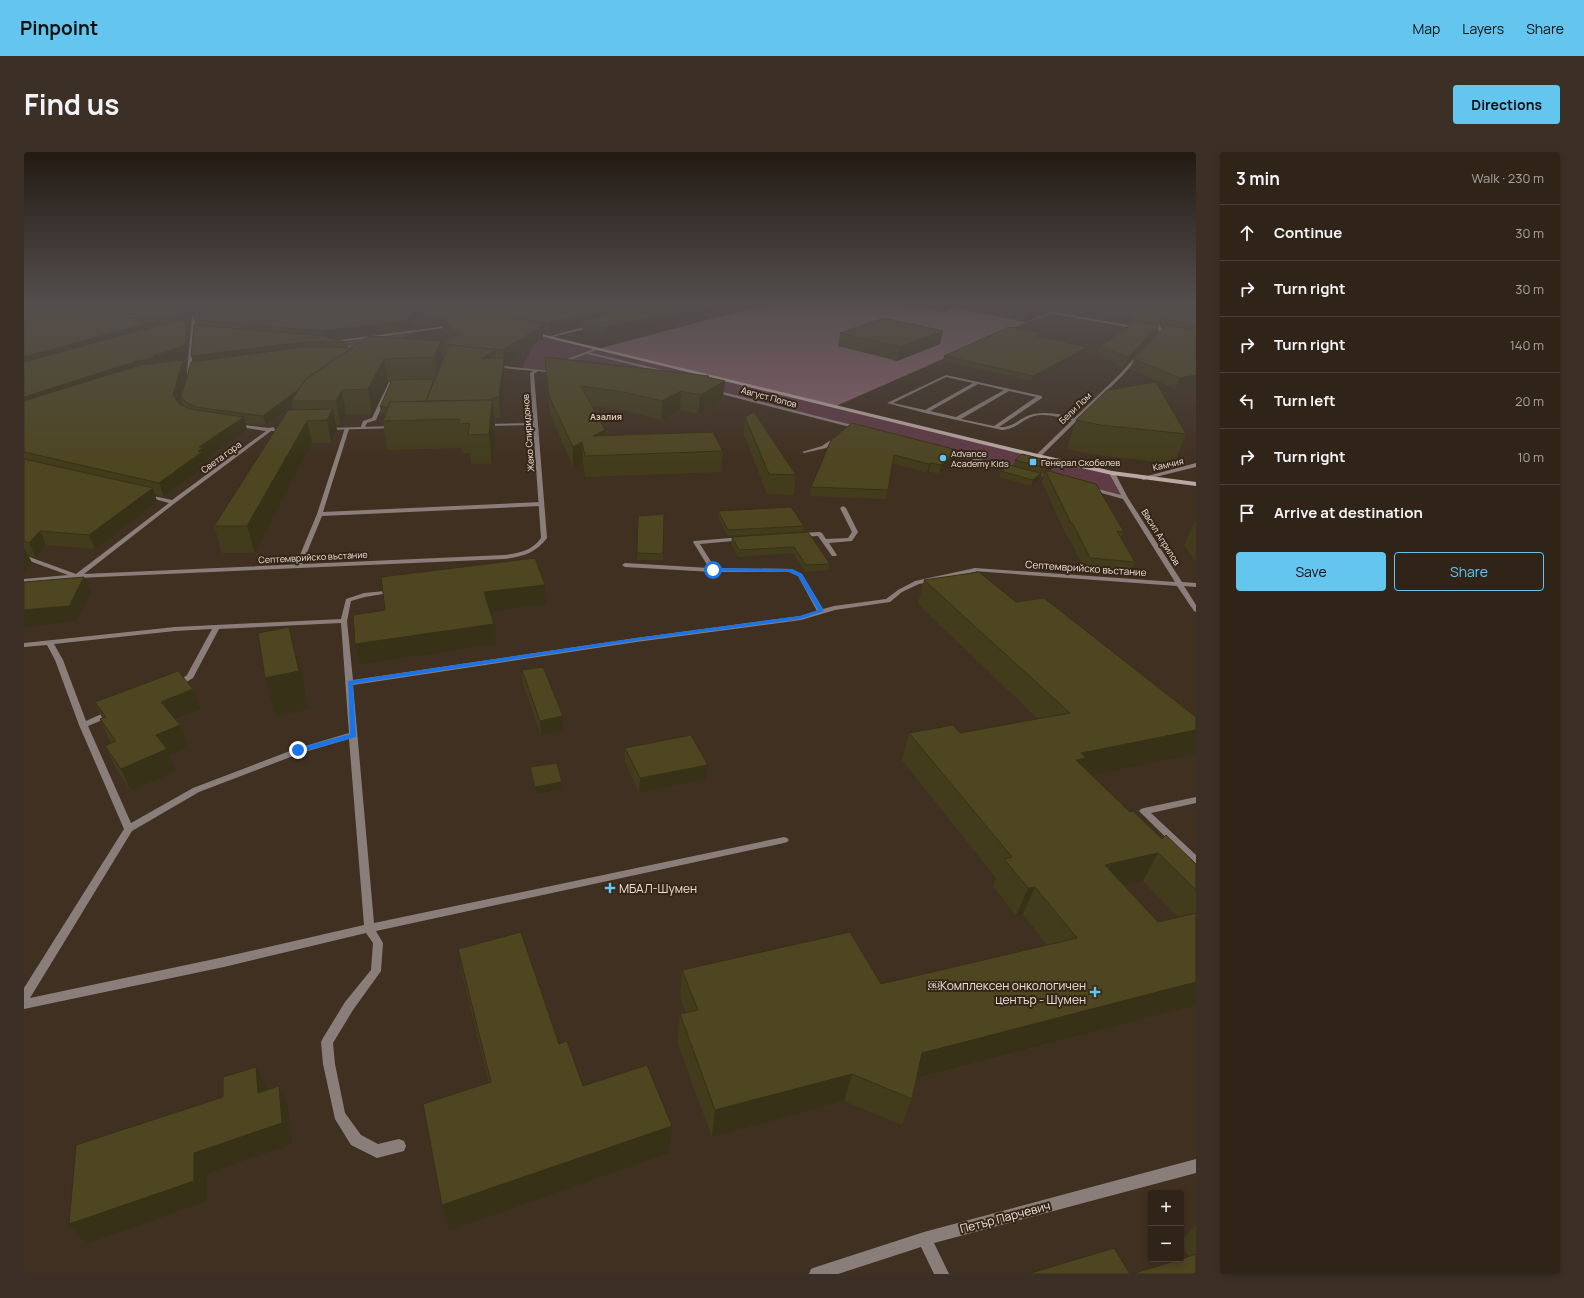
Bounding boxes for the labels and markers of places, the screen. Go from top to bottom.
place label: Advance Academy Kids [951,447,1009,470]
marker: Advance Academy Kids [938,453,948,463]
place label: Генерал Скобелев [1041,456,1120,469]
marker: Генерал Скобелев [1028,457,1038,467]
place label: МБАЛ-Шумен [619,880,697,897]
marker: МБАЛ-Шумен [604,882,616,894]
place label: ￼Комплексен онкологичен център - Шумен [928,977,1086,1008]
marker: ￼Комплексен онкологичен център - Шумен [1089,986,1101,998]

